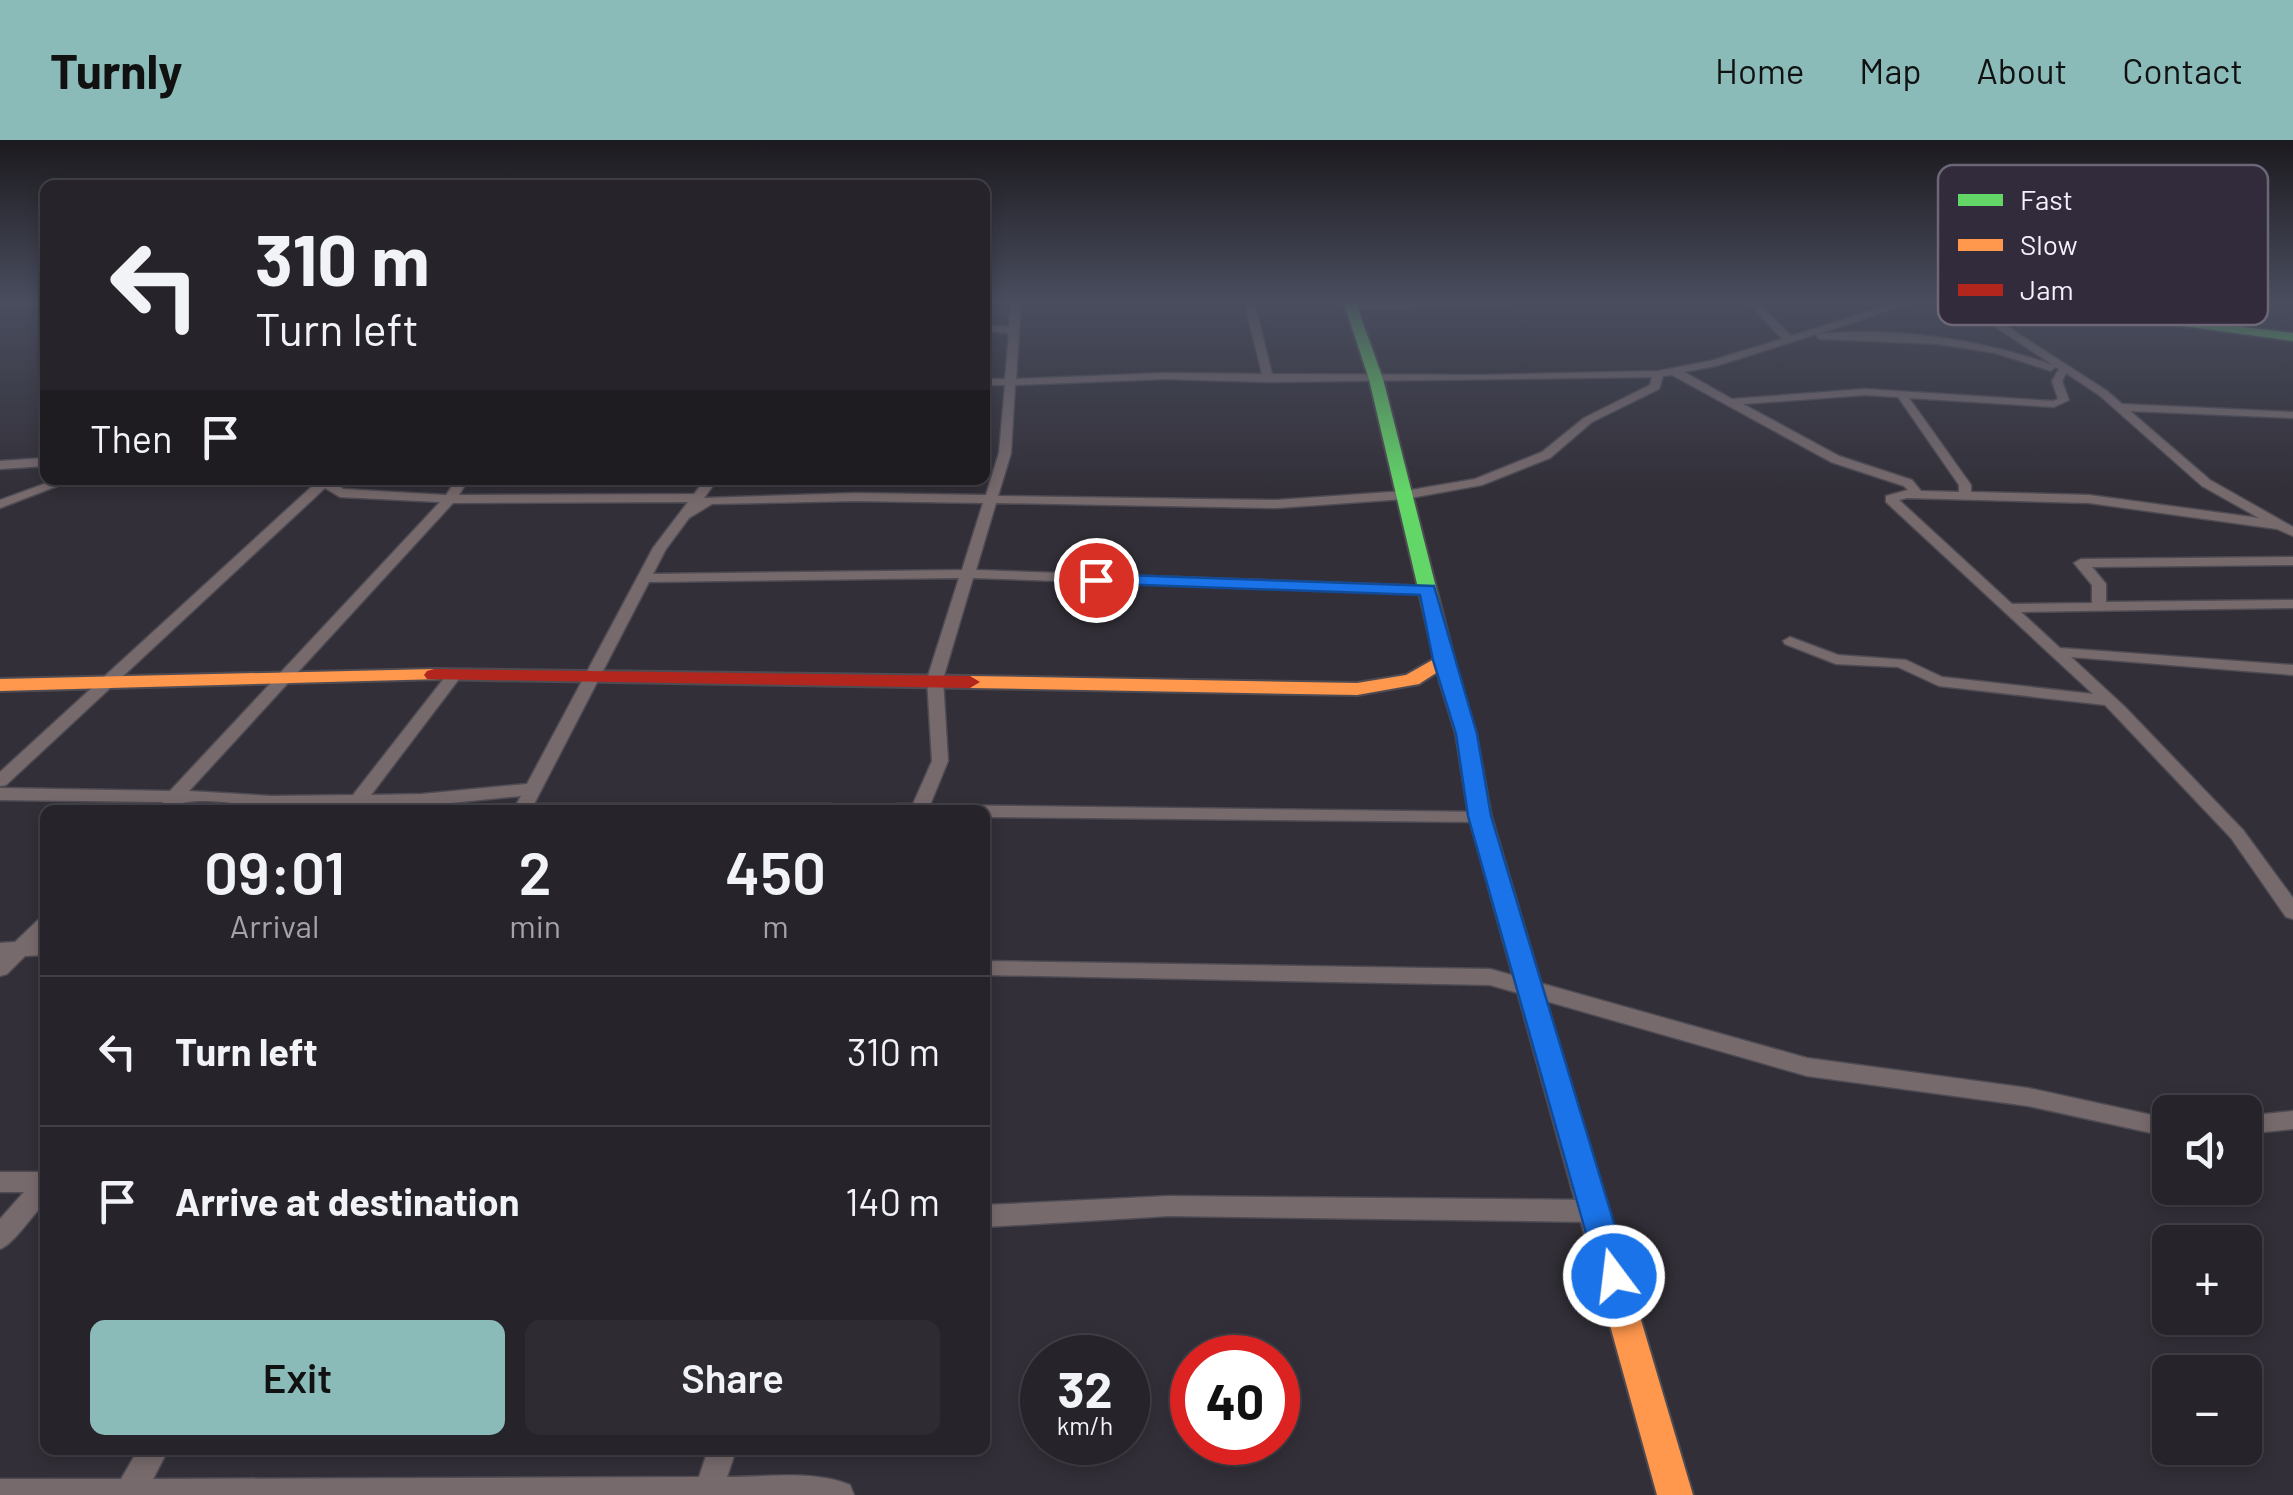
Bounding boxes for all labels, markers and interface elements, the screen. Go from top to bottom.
text: Turnly [50,41,183,99]
text: Home [1715,49,1804,91]
text: Map [1859,49,1922,91]
text: About [1977,49,2067,91]
text: Contact [2122,49,2243,91]
legend [1938,165,2268,325]
text: Fast [2020,182,2073,216]
text: 310 m [255,216,430,300]
icon: left [90,220,220,350]
text: Slow [2020,227,2078,261]
text: Jam [2020,272,2074,306]
text: Turn left [255,301,419,355]
icon: arrive [193,410,248,465]
text: Then [90,415,173,461]
pin [1054,538,1139,623]
icon: arrive [1069,553,1124,608]
text: 09:01 [204,835,345,907]
text: 2 [519,835,552,907]
text: 450 [725,835,826,907]
text: Arrival [230,906,319,944]
text: min [509,906,561,944]
text: m [762,906,789,944]
icon: left [90,1024,145,1079]
text: Turn left [175,1028,318,1074]
text: 310 m [847,1028,940,1074]
map controls [2152,1095,2262,1465]
button: sound [2152,1095,2262,1205]
icon: arrive [90,1174,145,1229]
text: Arrive at destination [175,1178,520,1224]
text: 140 m [845,1178,940,1224]
position arrow [1562,1224,1666,1328]
button: + [2152,1225,2262,1335]
button: Exit [90,1320,505,1435]
button: Share [525,1320,940,1435]
speed limit sign: 40 [1170,1335,1300,1465]
button: − [2152,1355,2262,1465]
text: 32 [1057,1358,1112,1418]
text: km/h [1057,1410,1113,1440]

